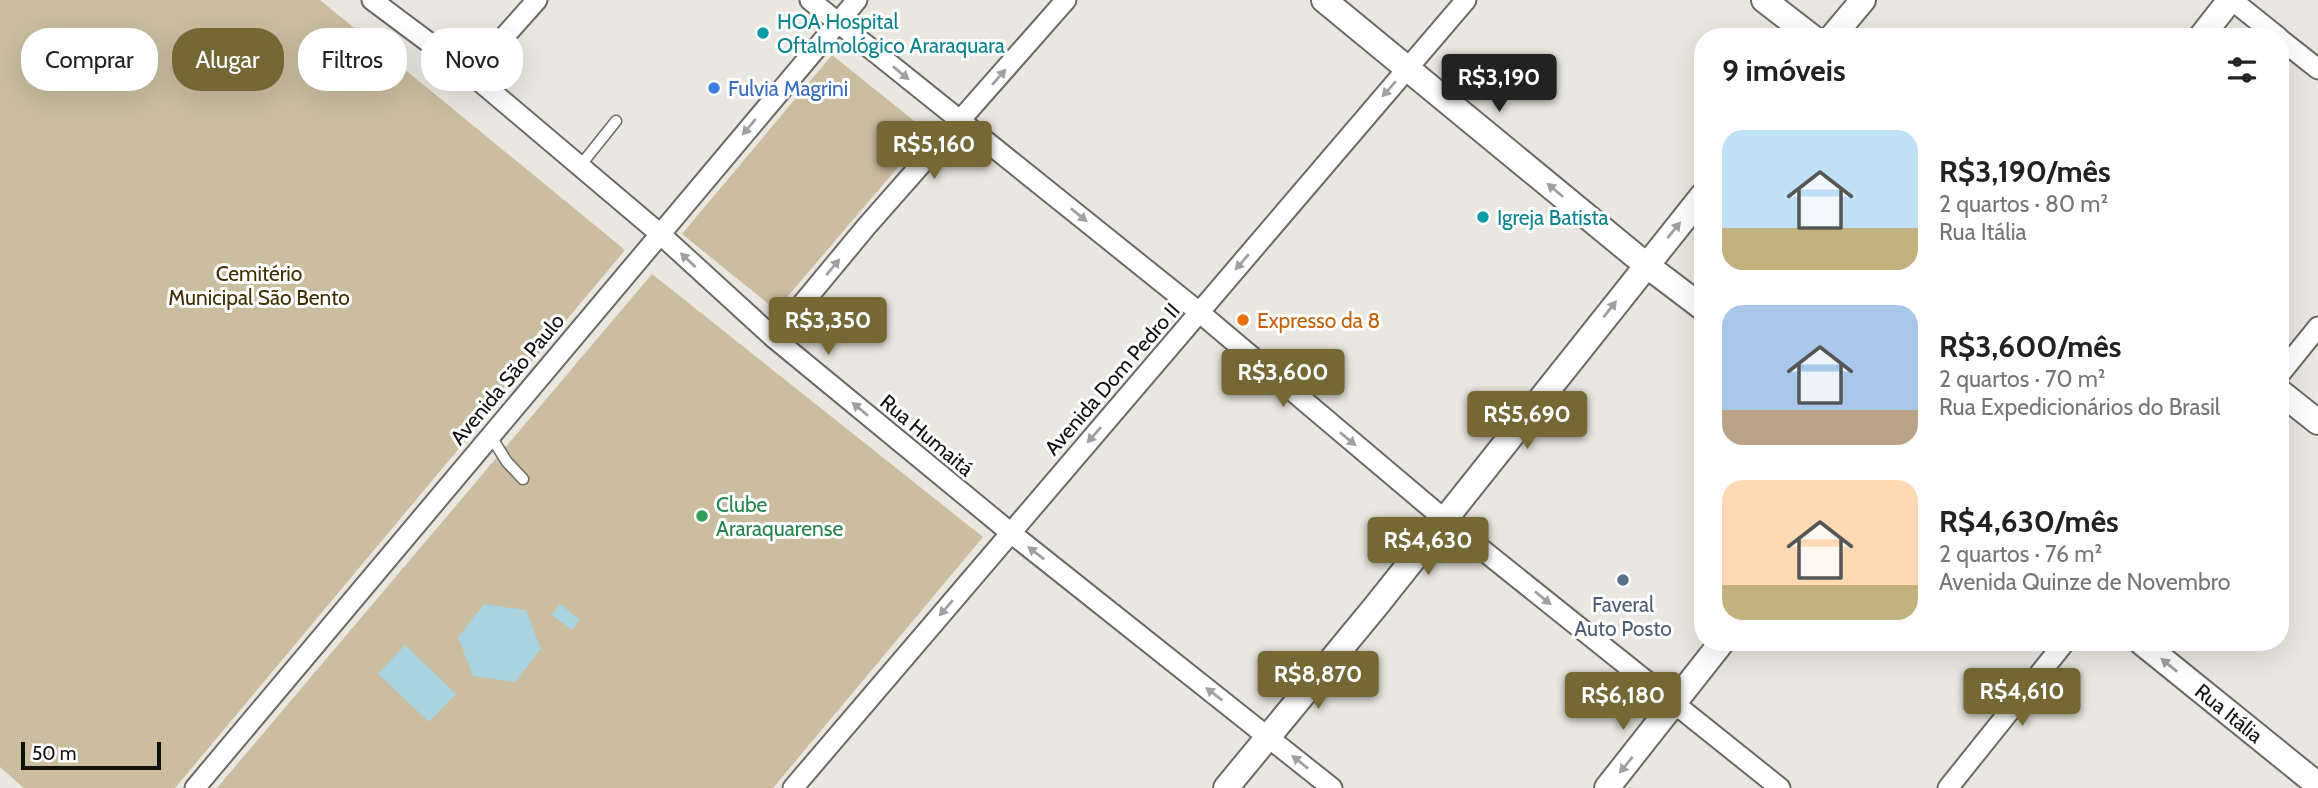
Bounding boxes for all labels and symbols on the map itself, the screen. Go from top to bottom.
place label: HOA Hospital Oftalmológico Araraquara [777,9,1005,58]
marker: HOA Hospital Oftalmológico Araraquara [755,25,771,41]
pin: R$3,190 [1434,54,1564,114]
one-way arrow [893,65,910,80]
one-way arrow [991,68,1007,86]
place label: Fulvia Magrini [728,76,848,101]
marker: Fulvia Magrini [706,80,722,96]
one-way arrow [1381,80,1397,98]
one-way arrow [741,118,757,136]
pin: R$5,160 [869,122,999,181]
one-way arrow [1546,183,1563,198]
place label: Igreja Batista [1497,205,1609,231]
one-way arrow [1069,208,1087,223]
marker: Igreja Batista [1475,209,1491,225]
one-way arrow [1666,221,1681,238]
one-way arrow [680,252,697,268]
one-way arrow [1234,253,1250,271]
one-way arrow [825,258,841,276]
park label: Cemitério Municipal São Bento [168,261,350,310]
pin: R$3,350 [763,298,893,357]
street label: Avenida Dom Pedro II [1039,298,1185,460]
one-way arrow [1602,301,1617,318]
street label: Avenida São Paulo [445,308,569,450]
place label: Expresso da 8 [1257,308,1380,333]
marker: Expresso da 8 [1235,312,1251,328]
pin: R$3,600 [1218,350,1348,409]
street label: Rua Humaitá [875,389,979,481]
pin: R$5,690 [1462,392,1592,451]
one-way arrow [851,402,868,417]
one-way arrow [1086,426,1102,444]
one-way arrow [1339,431,1357,446]
place label: Clube Araraquarense [716,492,843,541]
marker: Clube Araraquarense [694,508,710,524]
pin: R$4,630 [1363,518,1493,577]
one-way arrow [1027,546,1045,561]
marker: Faveral Auto Posto [1615,572,1631,588]
one-way arrow [1534,591,1552,606]
place label: Faveral Auto Posto [1574,592,1672,641]
one-way arrow [938,599,954,617]
pin: R$8,870 [1253,652,1383,711]
one-way arrow [2161,658,2178,673]
pin: R$4,610 [1957,668,2087,728]
pin: R$6,180 [1558,672,1688,732]
street label: Rua Itália [2190,678,2268,748]
one-way arrow [1206,687,1223,702]
scale bar [21,739,161,771]
one-way arrow [1292,755,1309,770]
one-way arrow [1619,756,1634,773]

